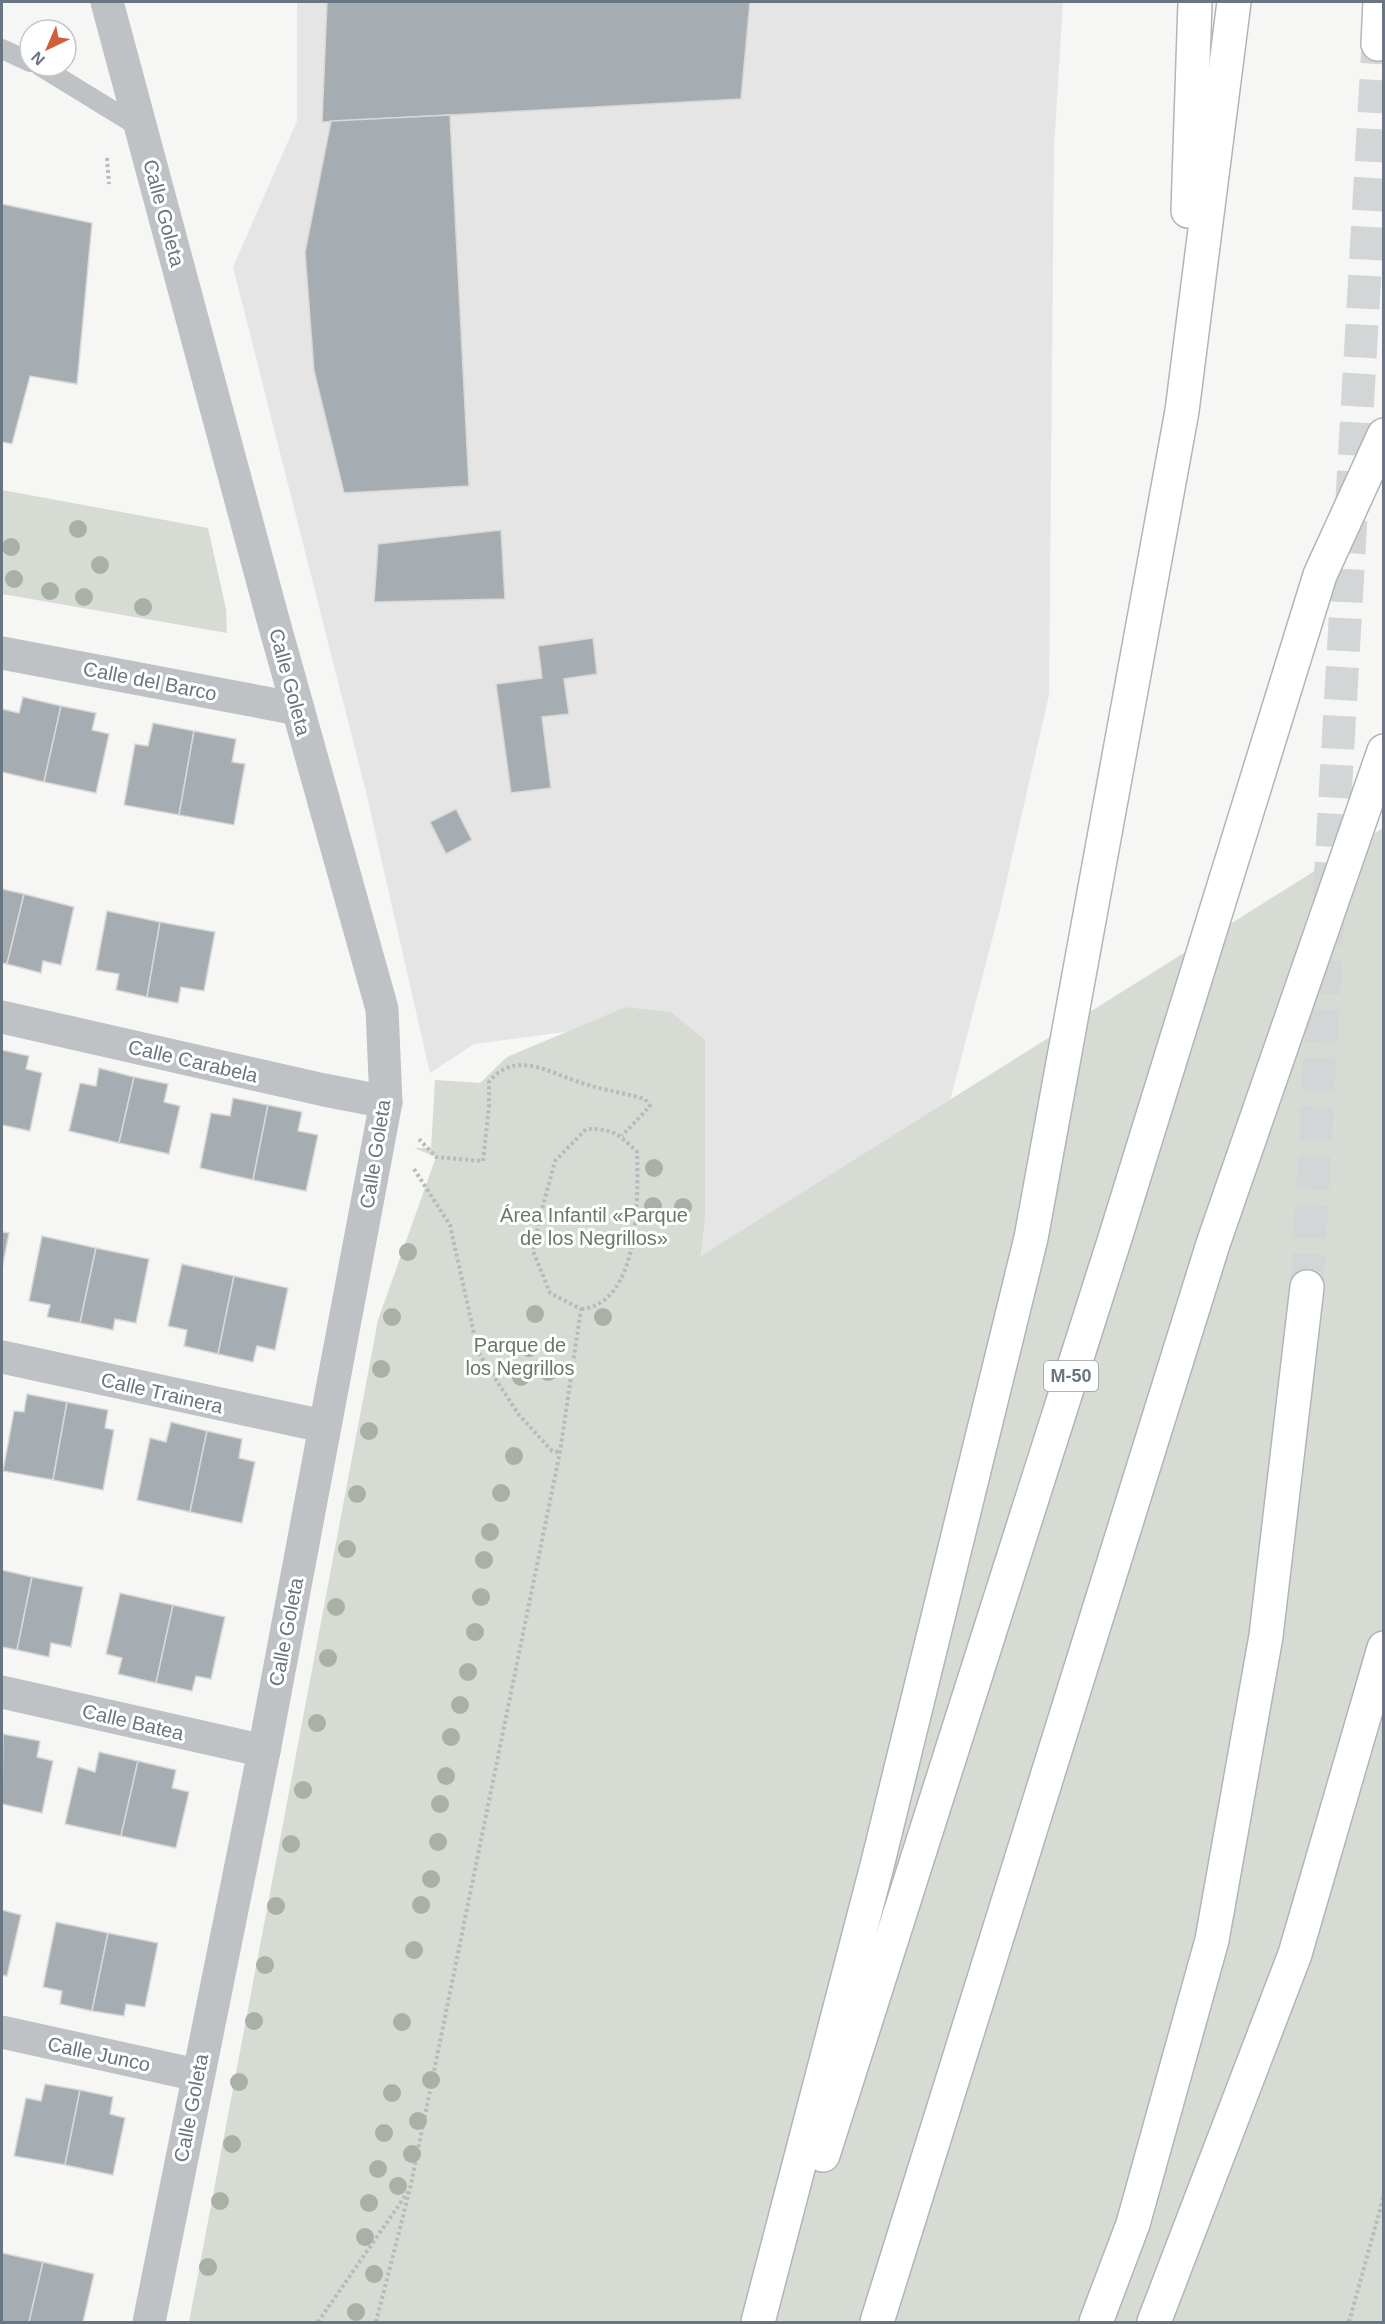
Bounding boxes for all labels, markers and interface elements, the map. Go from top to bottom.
north arrow [18,18,78,78]
text: N [28,48,48,69]
street label: Calle Goleta [139,157,189,270]
street label: Calle Goleta [265,626,315,739]
street label: Calle del Barco [81,657,219,705]
street label: Calle Carabela [126,1035,261,1087]
street label: Calle Goleta [356,1097,395,1210]
park label: Área Infantil «Parque de los Negrillos» [500,1204,688,1249]
park label: Parque de los Negrillos [466,1334,574,1379]
road number: M-50 [1044,1361,1098,1391]
street label: Calle Trainera [99,1368,226,1418]
street label: Calle Goleta [265,1575,307,1688]
street label: Calle Batea [80,1700,187,1745]
street label: Calle Junco [46,2032,152,2076]
street label: Calle Goleta [170,2051,212,2164]

